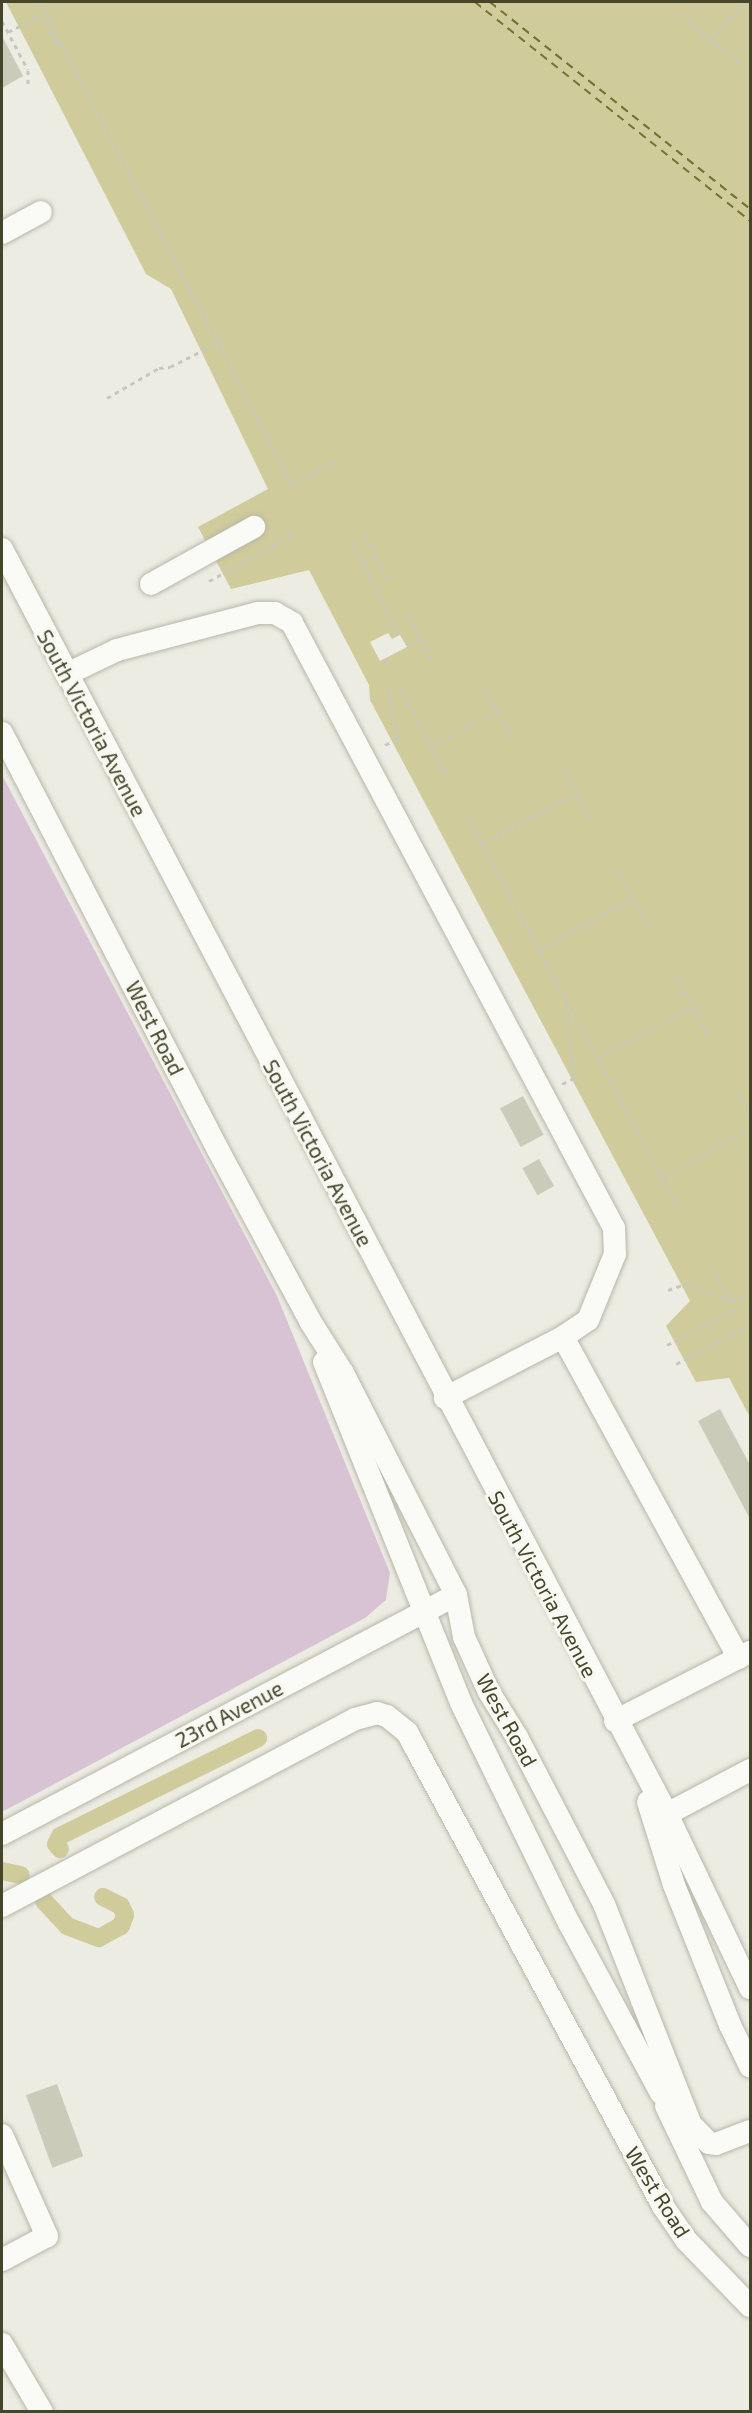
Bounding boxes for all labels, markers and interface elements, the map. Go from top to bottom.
street label: South Victoria Avenue [32,625,152,821]
street label: West Road [121,977,189,1079]
street label: South Victoria Avenue [258,1055,378,1251]
street label: South Victoria Avenue [483,1486,603,1682]
street label: West Road [471,1669,543,1771]
street label: 23rd Avenue [171,1675,287,1753]
street label: West Road [620,2142,696,2242]

